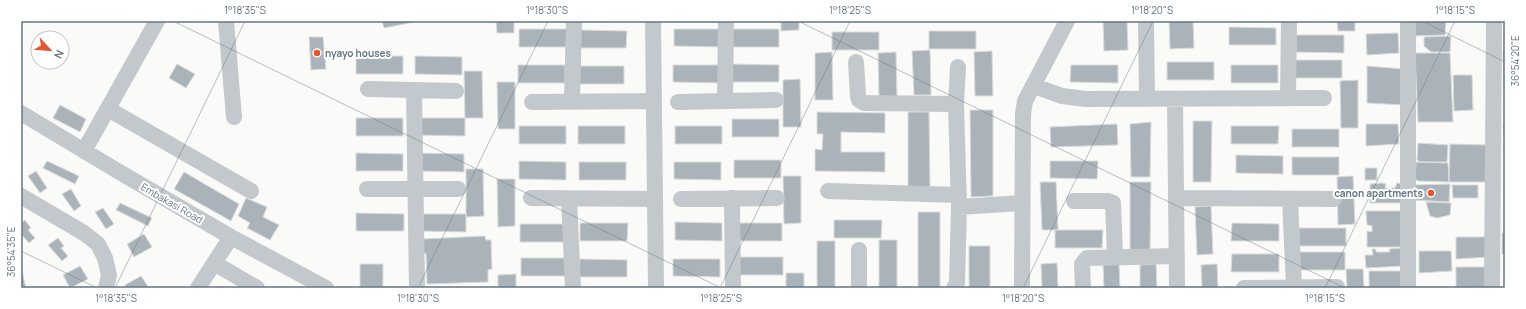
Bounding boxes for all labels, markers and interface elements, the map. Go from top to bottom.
text: 1°18'35"S [224,3,266,17]
text: 1°18'30"S [526,3,568,17]
text: 1°18'25"S [829,3,871,17]
text: 1°18'20"S [1131,3,1173,17]
text: 1°18'15"S [1435,3,1475,17]
north arrow [30,30,70,70]
text: 36°54'20"E [1508,35,1522,87]
place label: nyayo houses [325,46,392,60]
text: N [51,48,68,62]
marker: nyayo houses [312,48,322,58]
street label: Embakasi Road [138,180,206,226]
place label: canon apartments [1334,186,1424,200]
marker: canon apartments [1426,188,1436,198]
text: 36°54'35"E [4,226,18,277]
text: 1°18'35"S [95,291,137,305]
text: 1°18'30"S [397,291,439,305]
text: 1°18'25"S [700,291,742,305]
text: 1°18'20"S [1002,291,1044,305]
text: 1°18'15"S [1305,291,1345,305]

